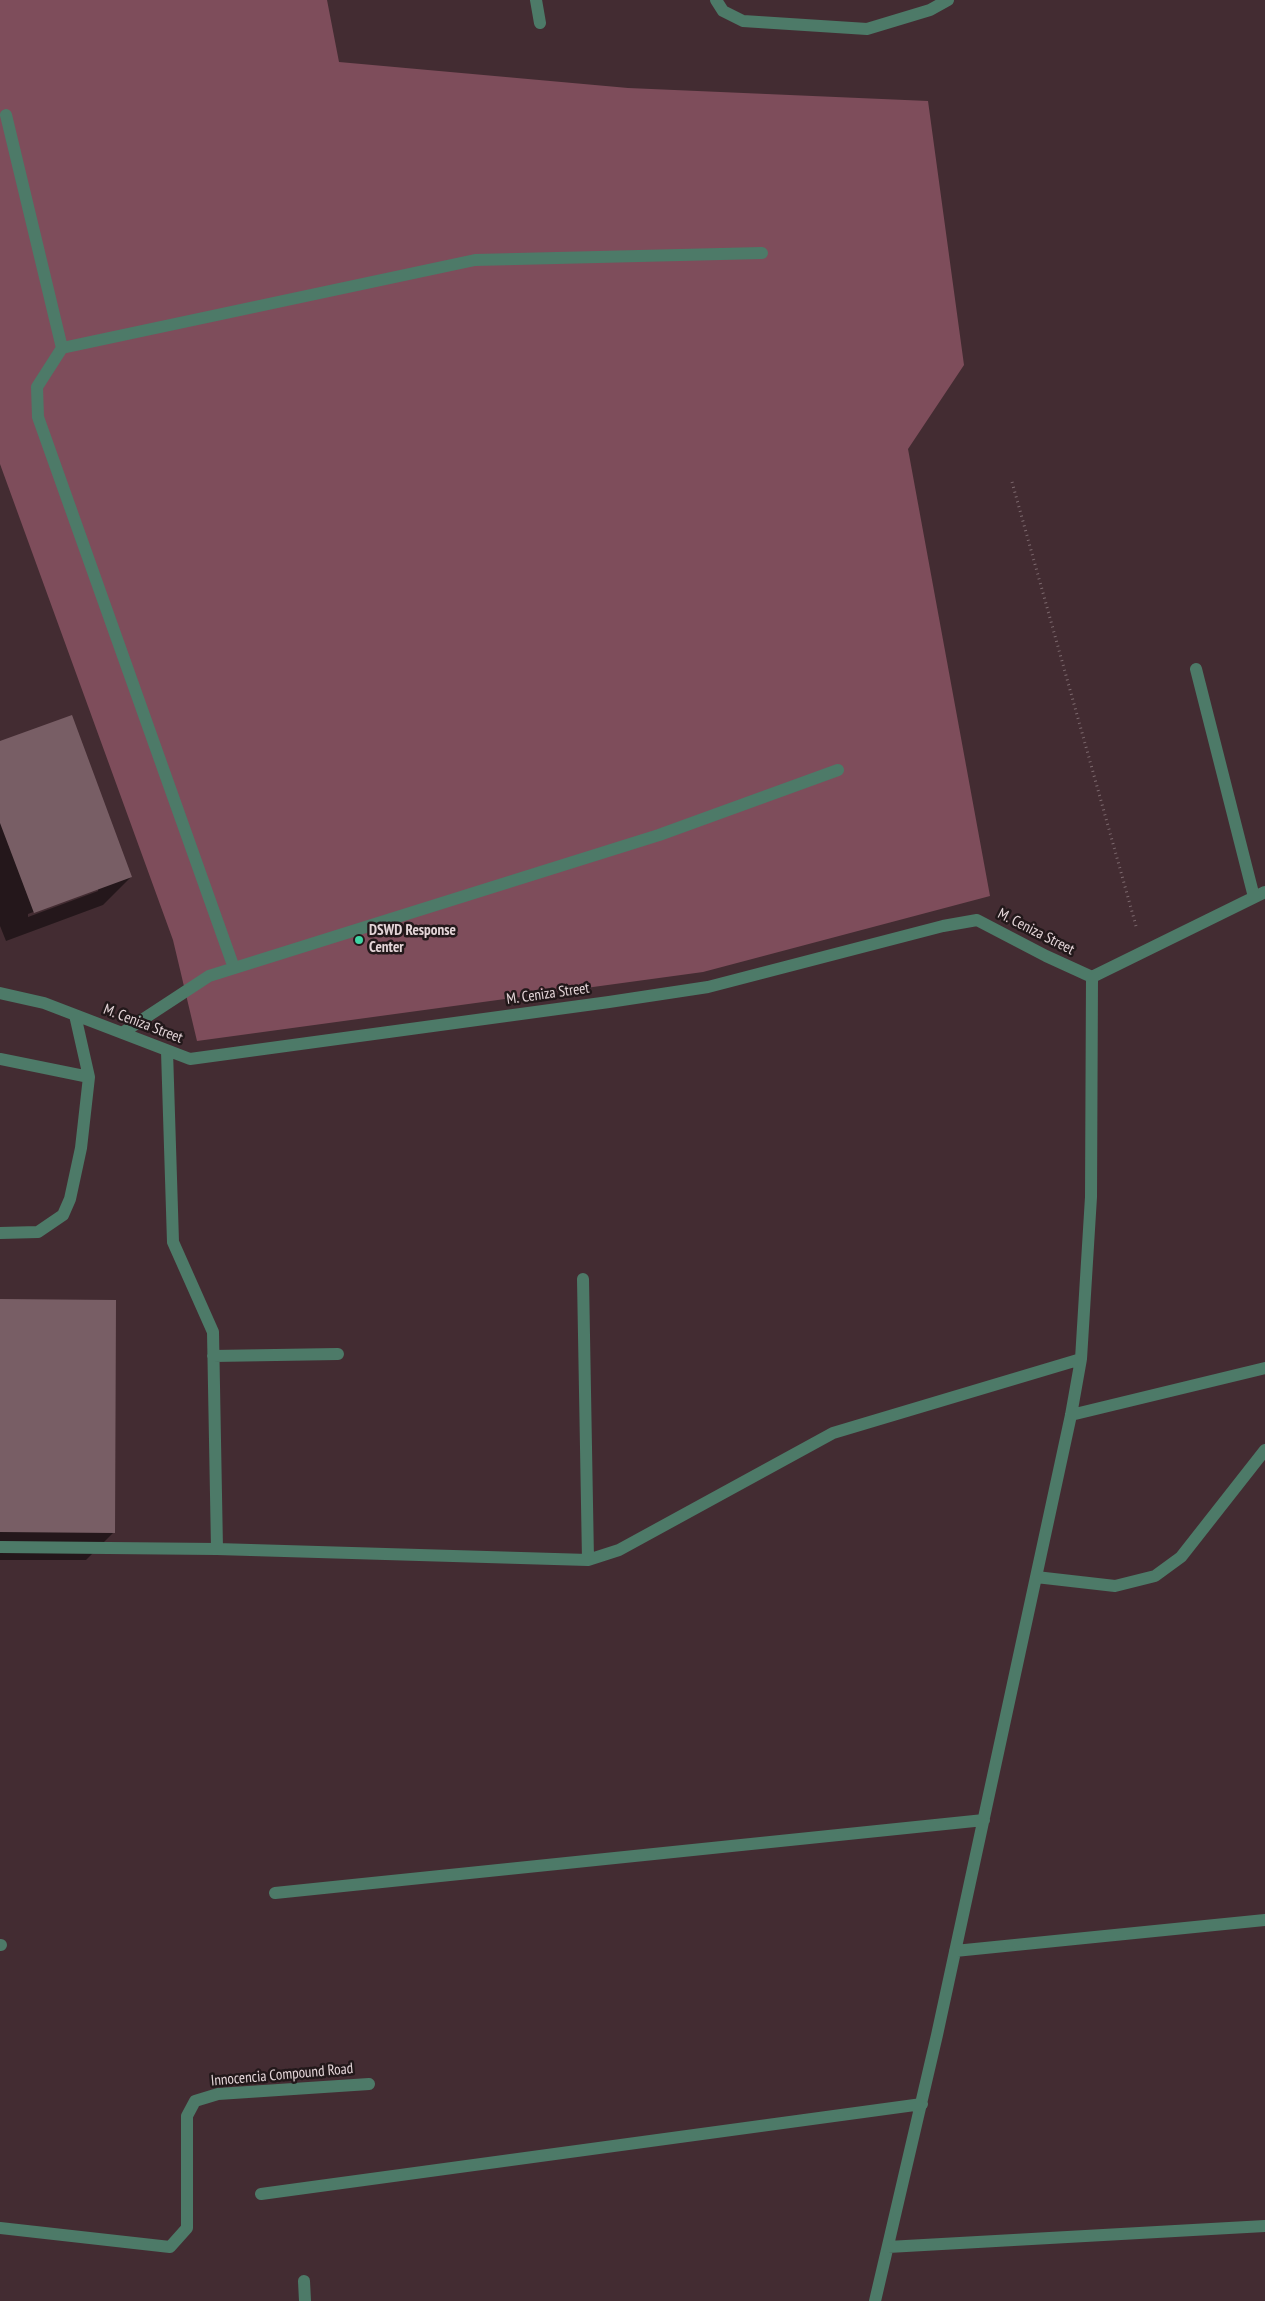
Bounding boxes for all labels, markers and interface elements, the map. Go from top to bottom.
street label: M. Ceniza Street [995,905,1077,959]
place label: DSWD Response Center [369,922,456,957]
marker: DSWD Response Center [353,934,365,946]
street label: M. Ceniza Street [505,979,591,1009]
street label: M. Ceniza Street [101,1001,185,1047]
street label: Innocencia Compound Road [210,2060,354,2090]

